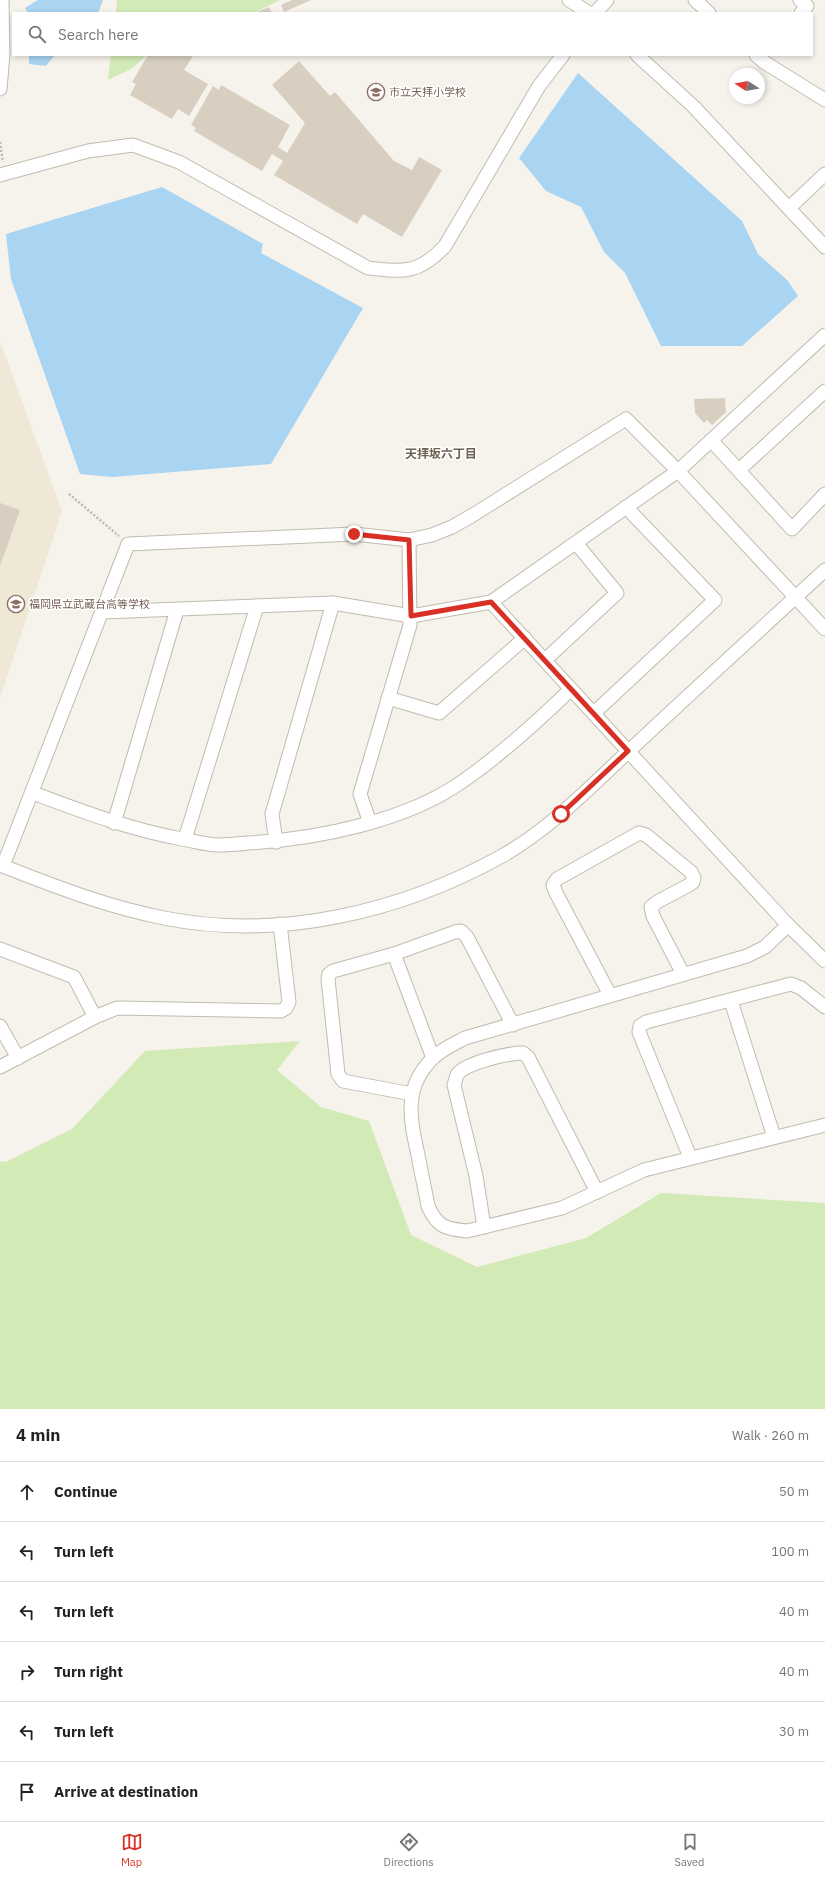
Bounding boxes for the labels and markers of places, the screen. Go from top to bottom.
school or university icon: 市立天拝小学校 [366,82,386,102]
place label: 市立天拝小学校 [389,85,466,99]
school or university icon: 福岡県立武蔵台高等学校 [6,594,26,614]
place label: 福岡県立武蔵台高等学校 [29,597,150,611]

